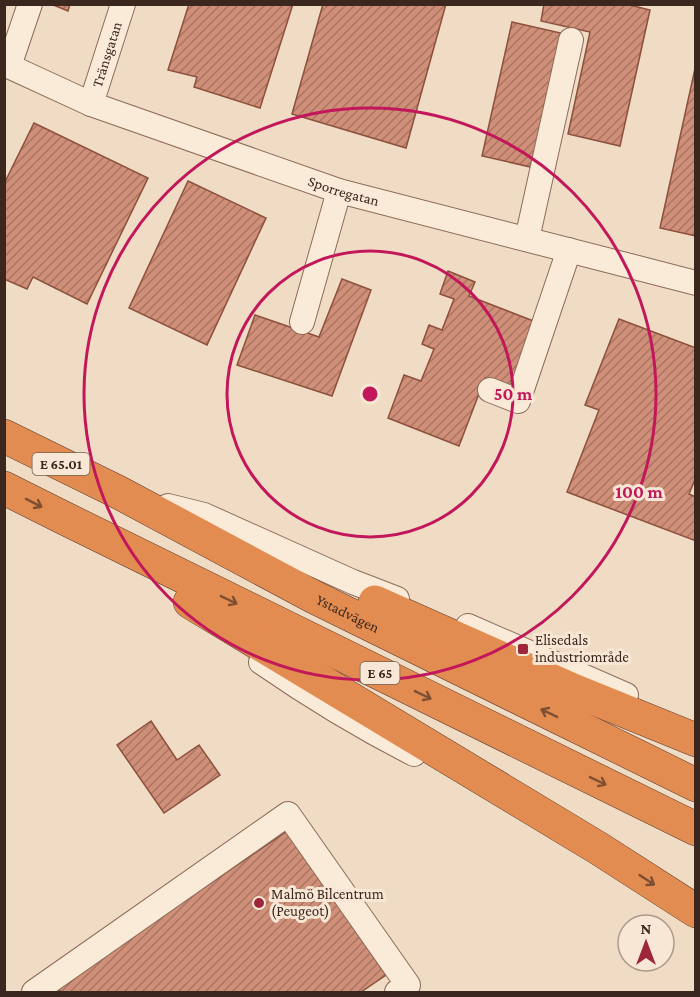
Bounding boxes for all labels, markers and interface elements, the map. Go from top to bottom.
street label: Tränsgatan [89,20,125,89]
street label: Sporregatan [306,173,381,209]
centre of rings [360,384,380,404]
text: 50 m [494,384,533,404]
road number: E 65.01 [32,453,90,475]
text: 100 m [615,482,663,502]
one-way arrow [25,497,42,509]
street label: Ystadvägen [314,591,382,636]
one-way arrow [220,594,238,606]
place label: Elisedals industriområde [535,632,629,665]
marker: Elisedals industriområde [516,642,530,656]
road number: E 65 [360,662,400,684]
one-way arrow [414,690,432,701]
one-way arrow [540,706,558,718]
one-way arrow [589,776,607,787]
one-way arrow [638,874,655,886]
place label: Malmö Bilcentrum (Peugeot) [271,886,384,920]
marker: Malmö Bilcentrum (Peugeot) [252,896,266,910]
north arrow [616,913,676,973]
text: N [641,920,652,937]

